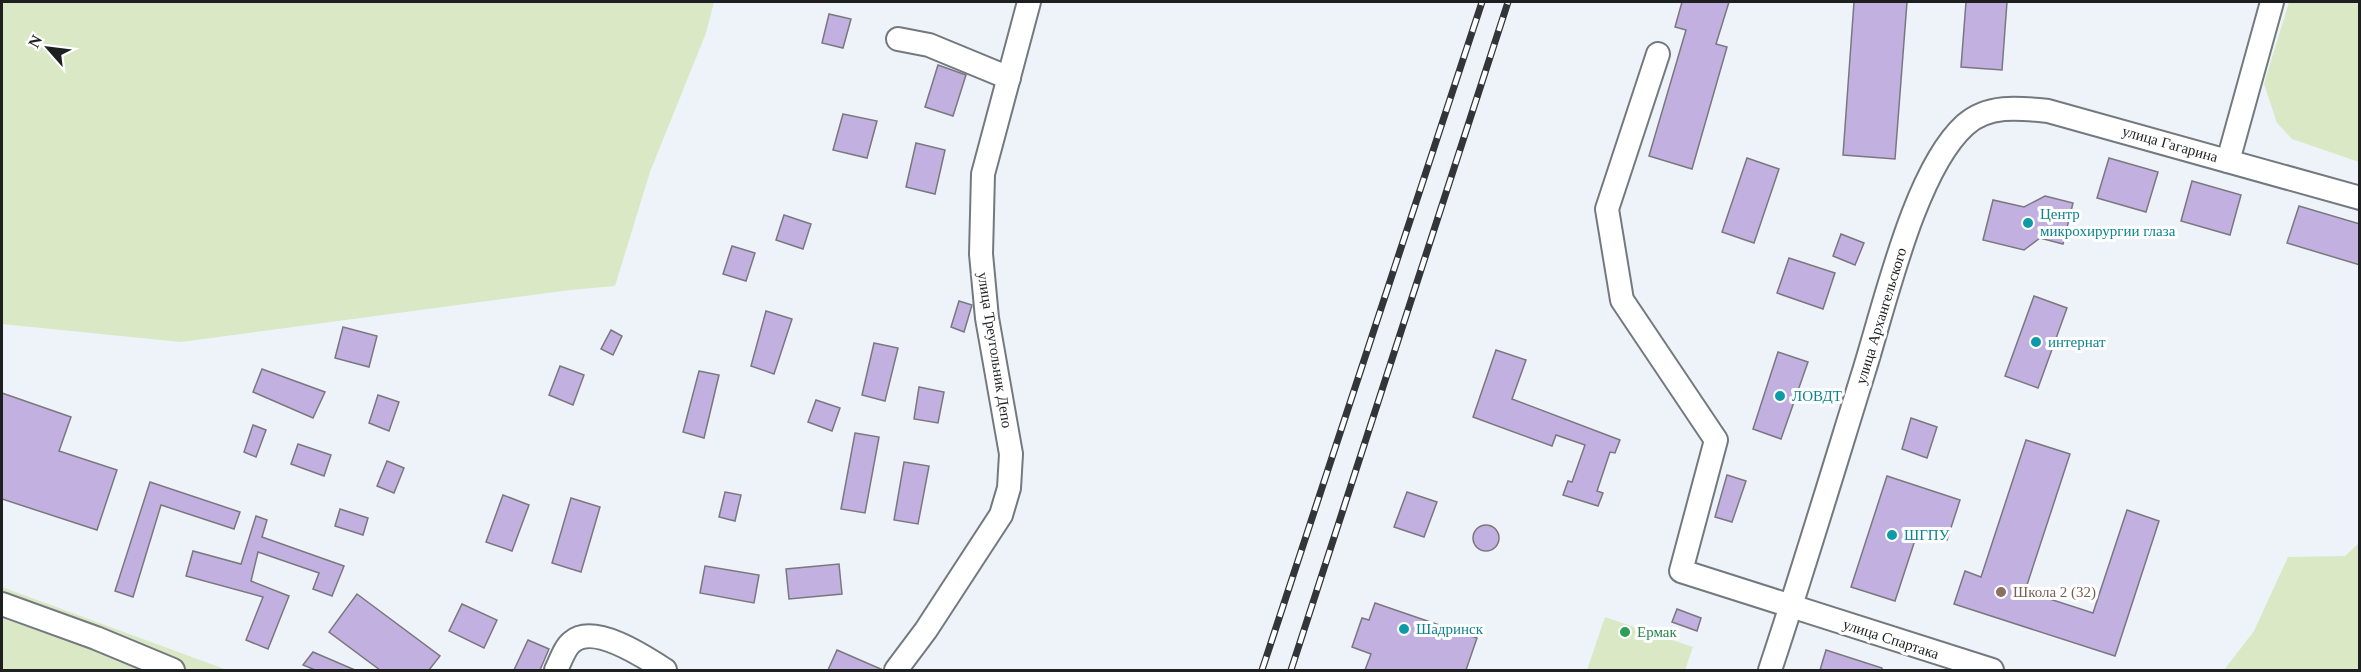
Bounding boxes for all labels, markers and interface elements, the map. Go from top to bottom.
north arrow [18,18,78,78]
text: N [25,32,46,50]
street label: улица Гагарина [2120,123,2220,165]
place label: Центр микрохирургии глаза [2040,206,2176,239]
marker: Центр микрохирургии глаза [2021,216,2035,230]
street label: улица Архангельского [1853,246,1909,386]
street label: улица Треугольник Депо [975,271,1015,429]
place label: интернат [2048,334,2106,350]
marker: интернат [2029,335,2043,349]
place label: ЛОВДТ [1792,388,1842,404]
marker: ЛОВДТ [1773,389,1787,403]
place label: ШГПУ [1904,527,1950,543]
marker: ШГПУ [1885,528,1899,542]
place label: Школа 2 (32) [2013,584,2096,601]
marker: Школа 2 (32) [1994,585,2008,599]
street label: улица Спартака [1841,616,1941,662]
place label: Шадринск [1416,621,1484,637]
marker: Шадринск [1397,622,1411,636]
place label: Ермак [1637,624,1677,640]
marker: Ермак [1618,625,1632,639]

